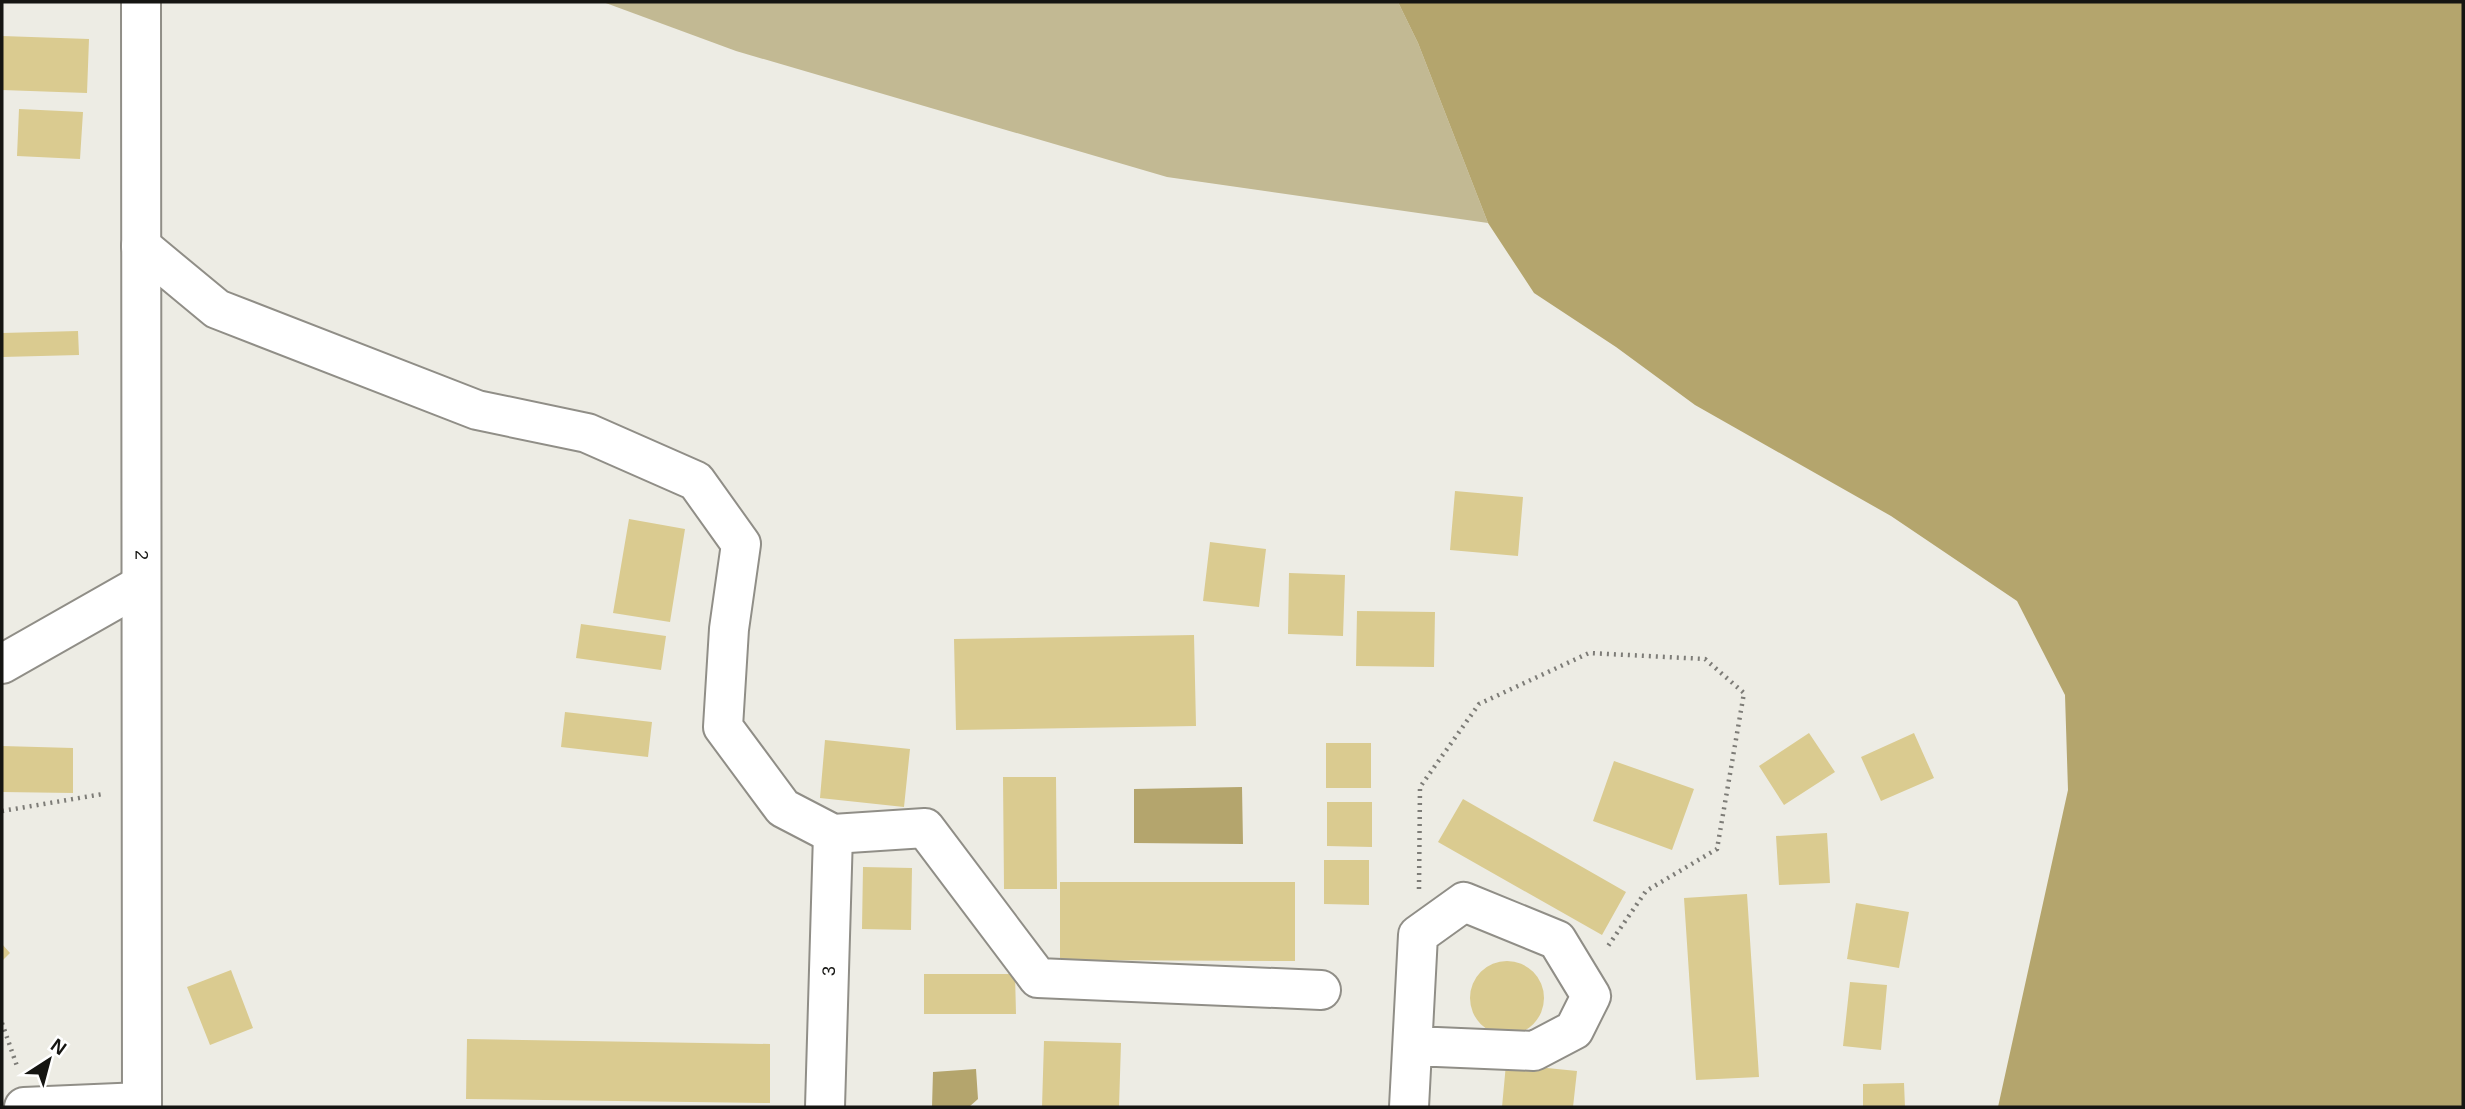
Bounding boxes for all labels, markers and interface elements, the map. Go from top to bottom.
street label: 2 [131,550,152,560]
street label: 3 [819,966,839,976]
north arrow [14,1025,84,1095]
text: N [47,1034,70,1059]

